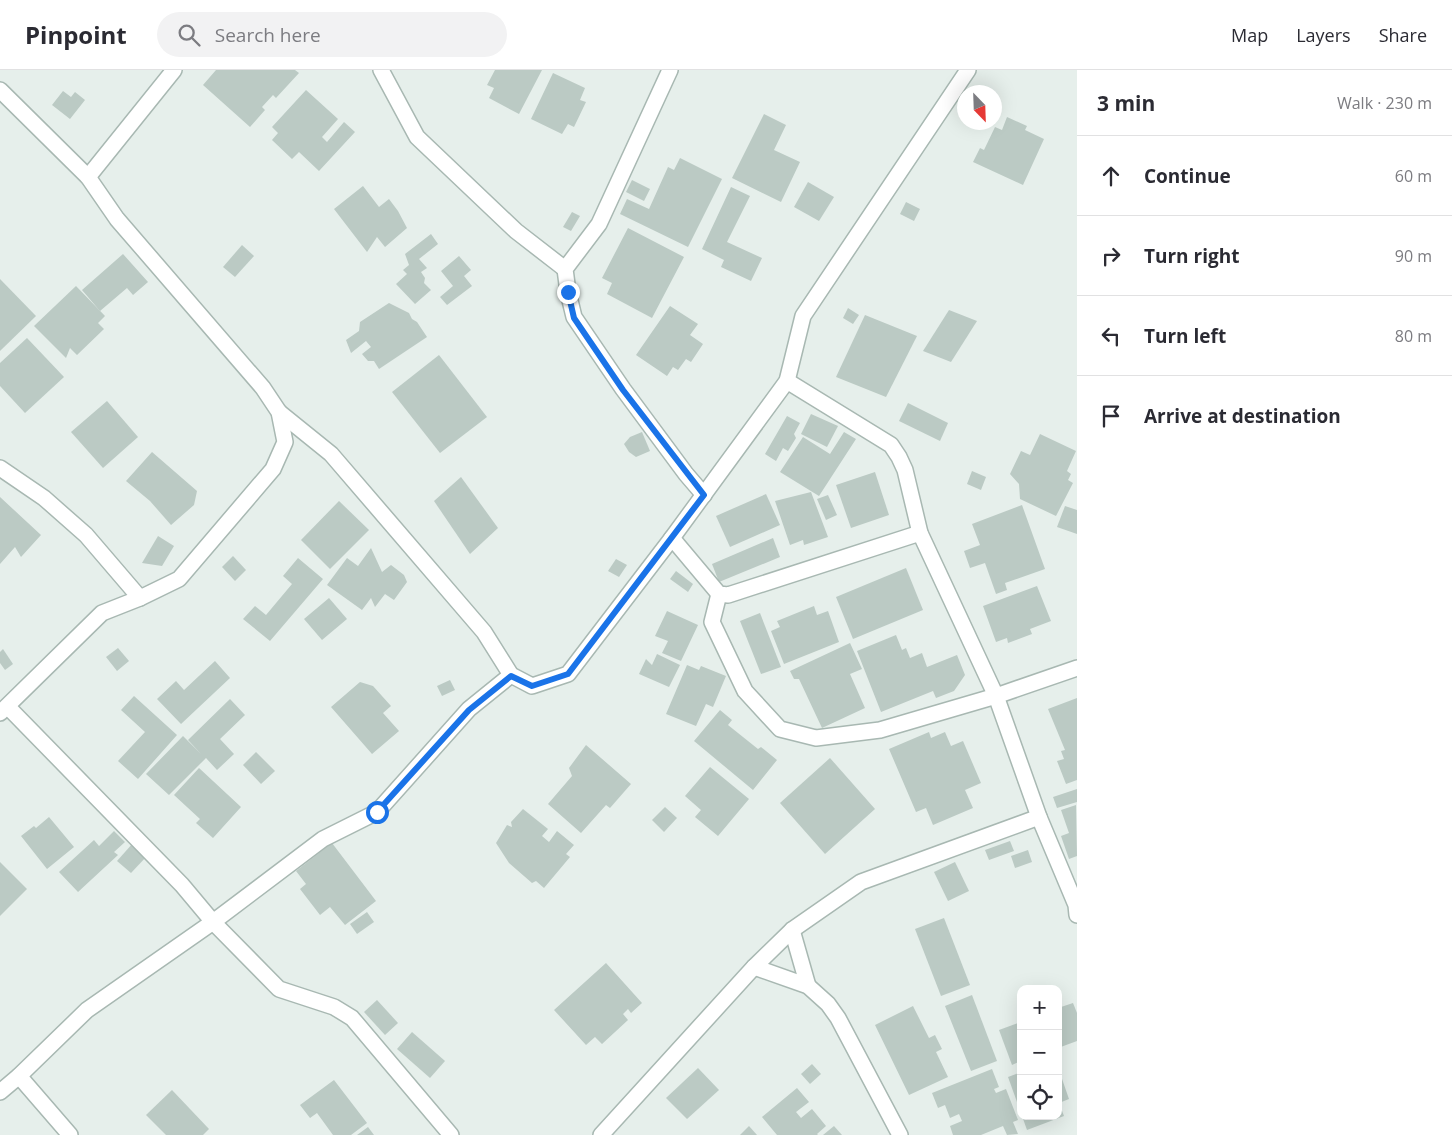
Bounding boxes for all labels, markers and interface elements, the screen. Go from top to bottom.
search box [157,12,507,57]
text: Pinpoint [25,18,127,51]
icon: search [175,21,203,49]
text: Search here [215,22,321,48]
text: Map [1231,23,1268,47]
text: Layers [1296,23,1351,47]
text: Share [1379,23,1427,47]
north arrow [957,85,1002,130]
text: 3 min [1097,89,1155,117]
text: Walk · 230 m [1337,92,1432,114]
icon: ahead [1097,162,1125,190]
text: Continue [1144,163,1231,189]
text: 60 m [1395,165,1432,187]
icon: right [1097,242,1125,270]
text: Turn right [1144,243,1239,269]
text: 90 m [1395,245,1432,267]
route end [557,281,580,304]
icon: left [1097,322,1125,350]
text: Turn left [1144,323,1226,349]
text: 80 m [1395,325,1432,347]
icon: arrive [1097,402,1125,430]
text: Arrive at destination [1144,403,1341,429]
route start [366,801,389,824]
map controls [1017,985,1062,1120]
button: + [1017,985,1062,1030]
button: − [1017,1030,1062,1075]
button: locate [1017,1075,1062,1120]

